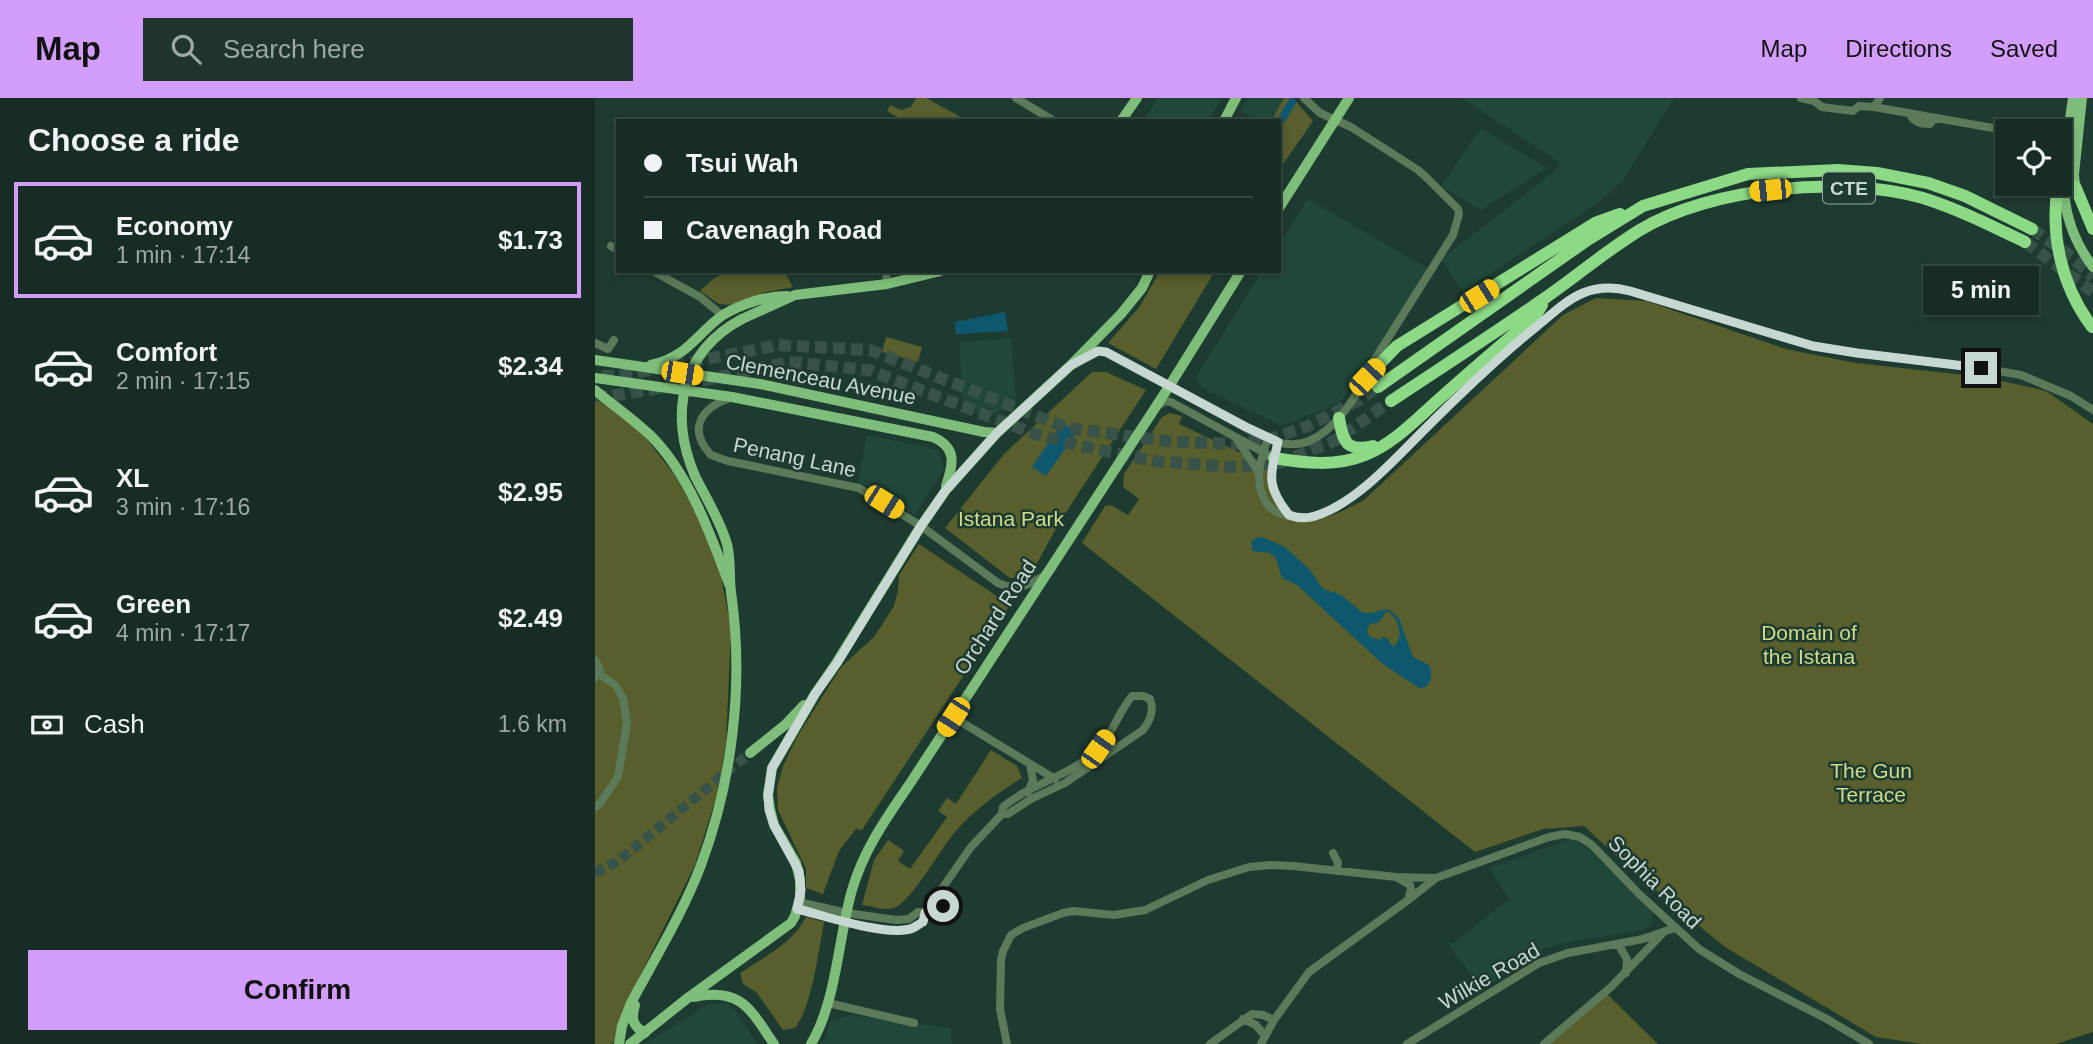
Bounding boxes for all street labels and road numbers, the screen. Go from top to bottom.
road number: CTE [1823,172,1875,204]
street label: Clemenceau Avenue [724,349,918,409]
street label: Penang Lane [731,433,859,481]
street label: Orchard Road [949,555,1041,679]
street label: Sophia Road [1604,831,1706,933]
street label: Wilkie Road [1435,938,1543,1014]

